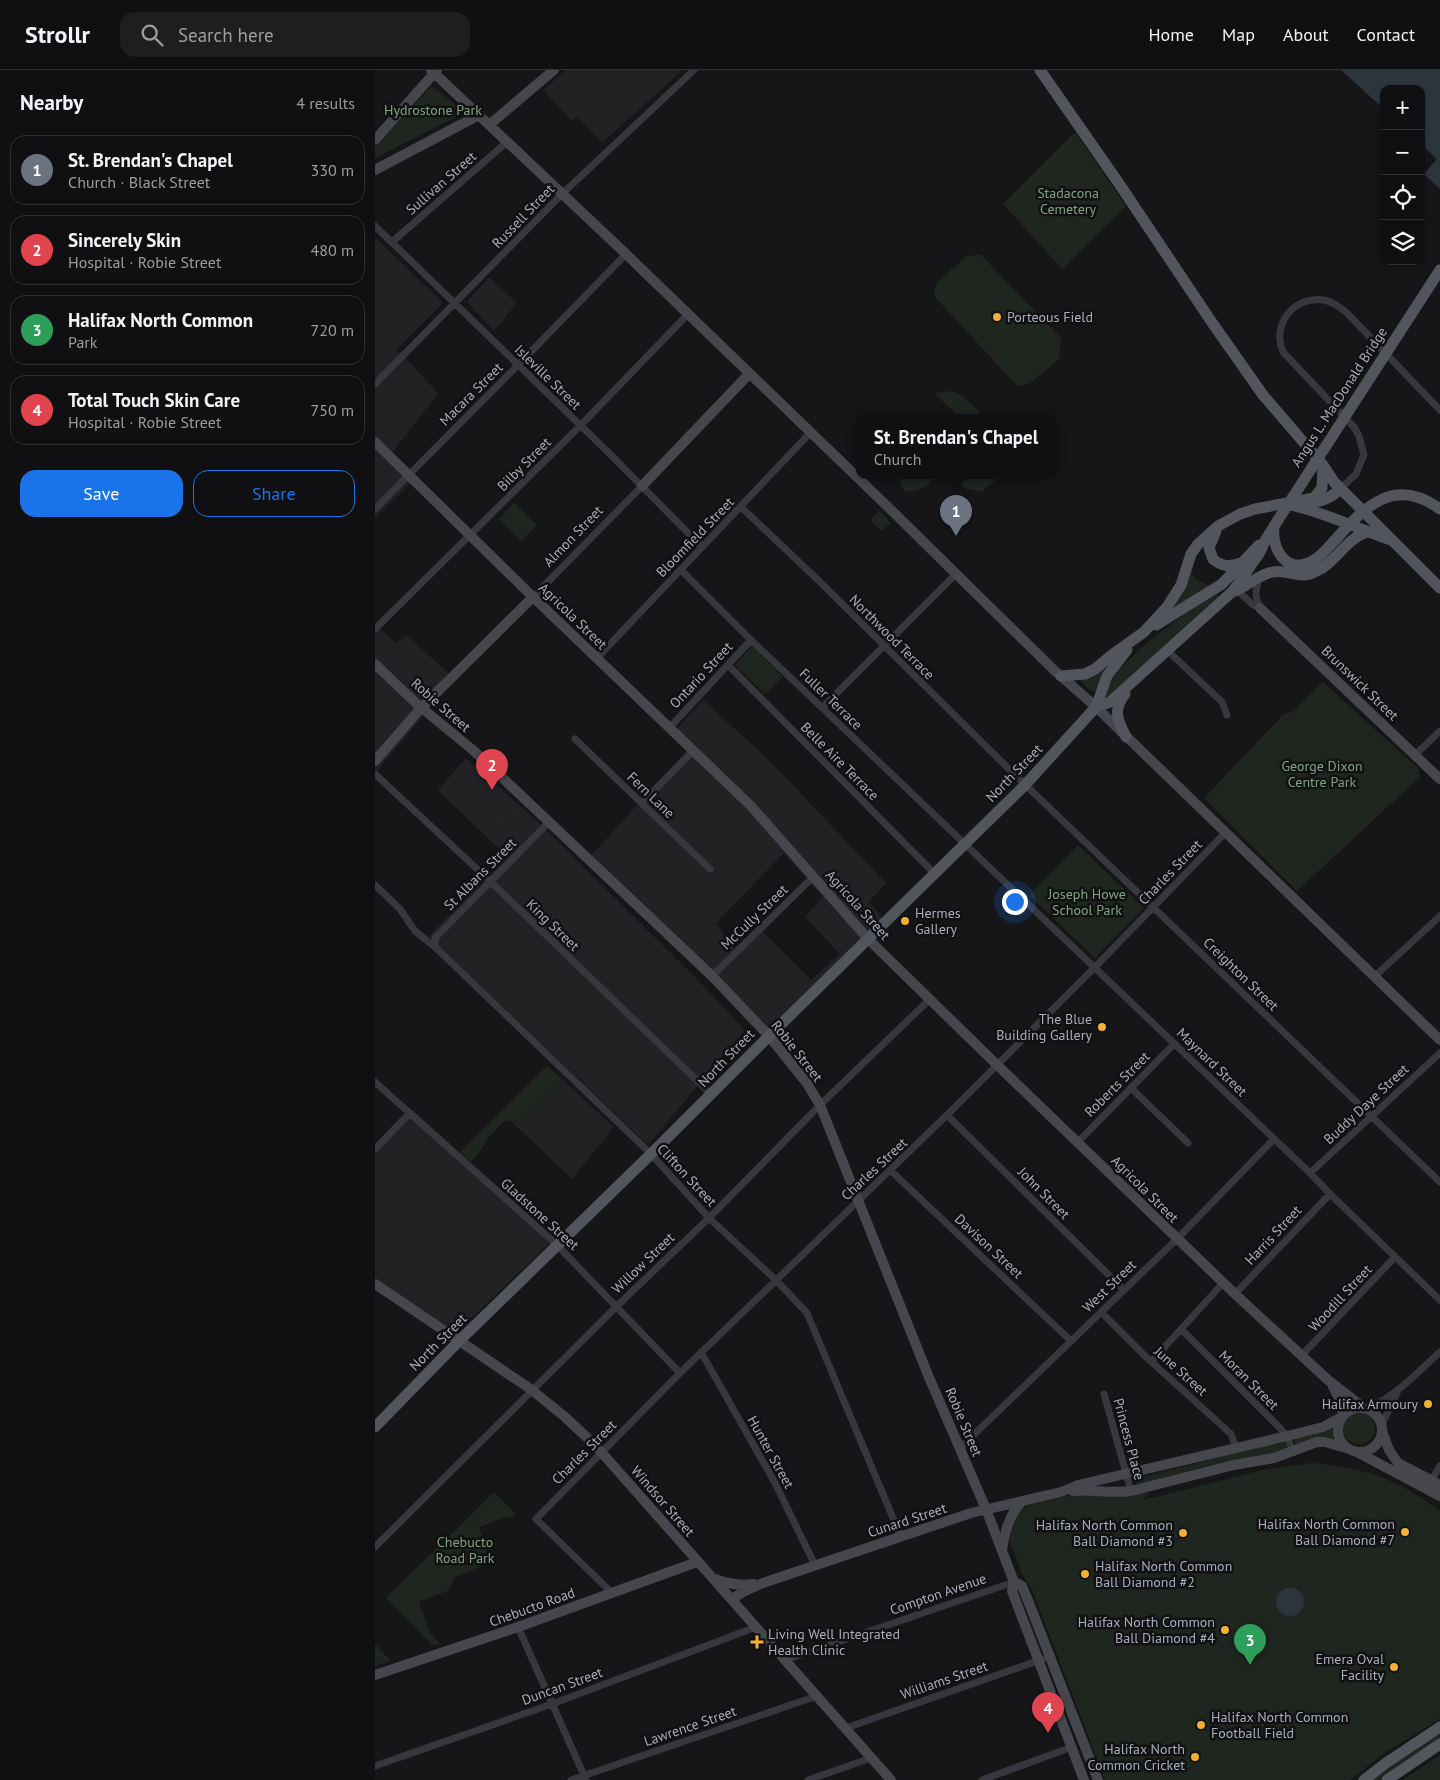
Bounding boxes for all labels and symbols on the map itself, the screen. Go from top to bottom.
park label: Hydrostone Park [384,101,482,119]
street label: Sullivan Street [402,147,480,219]
street label: Russell Street [488,180,558,252]
park label: Stadacona Cemetery [1037,184,1099,218]
place label: Porteous Field [1007,308,1093,326]
marker: Porteous Field [991,311,1003,323]
street label: Angus L. MacDonald Bridge [1287,324,1391,470]
street label: Isleville Street [511,341,585,414]
street label: Macara Street [435,358,507,430]
street label: Bilby Street [493,433,555,495]
street label: Bloomfield Street [652,493,738,581]
pin: 1 [940,495,972,536]
street label: Almon Street [539,501,607,570]
street label: Agricola Street [535,579,611,653]
street label: Northwood Terrace [846,591,938,683]
street label: Ontario Street [666,638,737,712]
street label: Brunswick Street [1318,642,1402,724]
street label: Fuller Terrace [796,664,866,734]
street label: Robie Street [408,674,475,736]
street label: Belle Aire Terrace [797,718,883,804]
street label: North Street [982,740,1046,806]
pin: 2 [476,749,508,790]
park label: George Dixon Centre Park [1281,757,1363,791]
street label: Fern Lane [623,768,679,822]
street label: St Albans Street [440,834,520,914]
street label: Charles Street [1134,835,1206,908]
street label: Agricola Street [822,866,894,944]
street label: McCully Street [717,880,791,953]
park label: Joseph Howe School Park [1047,885,1126,919]
your location [1002,889,1028,915]
street label: King Street [523,895,584,955]
place label: Hermes Gallery [915,904,961,938]
marker: Hermes Gallery [899,915,911,927]
street label: Creighton Street [1200,934,1283,1015]
place label: The Blue Building Gallery [996,1010,1092,1044]
street label: Robie Street [767,1017,827,1086]
marker: The Blue Building Gallery [1096,1021,1108,1033]
street label: Maynard Street [1173,1024,1251,1100]
street label: North Street [694,1025,758,1091]
street label: Roberts Street [1081,1047,1154,1120]
street label: Buddy Daye Street [1320,1060,1412,1148]
street label: Charles Street [837,1134,911,1204]
street label: Clifton Street [653,1140,721,1210]
street label: Agricola Street [1108,1152,1183,1227]
street label: John Street [1013,1162,1074,1223]
street label: Gladstone Street [497,1174,583,1254]
street label: Harris Street [1241,1201,1305,1269]
street label: Davison Street [951,1210,1027,1282]
street label: Willow Street [608,1228,678,1297]
street label: West Street [1078,1256,1140,1316]
street label: Woodill Street [1304,1261,1376,1335]
street label: North Street [405,1309,471,1375]
street label: June Street [1150,1342,1212,1400]
street label: Moran Street [1215,1346,1283,1414]
street label: Robie Street [941,1385,987,1459]
place label: Halifax Armoury [1322,1395,1418,1413]
street label: Princess Place [1109,1396,1149,1482]
marker: Halifax Armoury [1422,1398,1434,1410]
street label: Hunter Street [744,1412,799,1492]
street label: Charles Street [548,1416,620,1488]
street label: Windsor Street [627,1462,699,1540]
street label: Cunard Street [865,1499,949,1541]
place label: Halifax North Common Ball Diamond #7 [1258,1515,1395,1549]
place label: Halifax North Common Ball Diamond #3 [1036,1516,1173,1550]
marker: Halifax North Common Ball Diamond #7 [1399,1526,1411,1538]
marker: Halifax North Common Ball Diamond #3 [1177,1527,1189,1539]
park label: Chebucto Road Park [435,1533,495,1567]
place label: Halifax North Common Ball Diamond #2 [1095,1557,1232,1591]
marker: Halifax North Common Ball Diamond #2 [1079,1568,1091,1580]
street label: Compton Avenue [887,1569,989,1619]
street label: Chebucto Road [487,1583,577,1631]
place label: Halifax North Common Ball Diamond #4 [1078,1613,1215,1647]
marker: Halifax North Common Ball Diamond #4 [1219,1624,1231,1636]
pin: 3 [1234,1624,1266,1665]
place label: Living Well Integrated Health Clinic [768,1625,900,1659]
marker: Living Well Integrated Health Clinic [750,1635,764,1649]
place label: Emera Oval Facility [1315,1650,1384,1684]
street label: Williams Street [898,1657,990,1703]
marker: Emera Oval Facility [1388,1661,1400,1673]
street label: Duncan Street [519,1663,605,1709]
pin: 4 [1032,1692,1064,1733]
street label: Lawrence Street [642,1702,739,1750]
place label: Halifax North Common Football Field [1211,1708,1348,1742]
marker: Halifax North Common Football Field [1195,1719,1207,1731]
place label: Halifax North Common Cricket [1087,1740,1185,1774]
marker: Halifax North Common Cricket [1189,1751,1201,1763]

